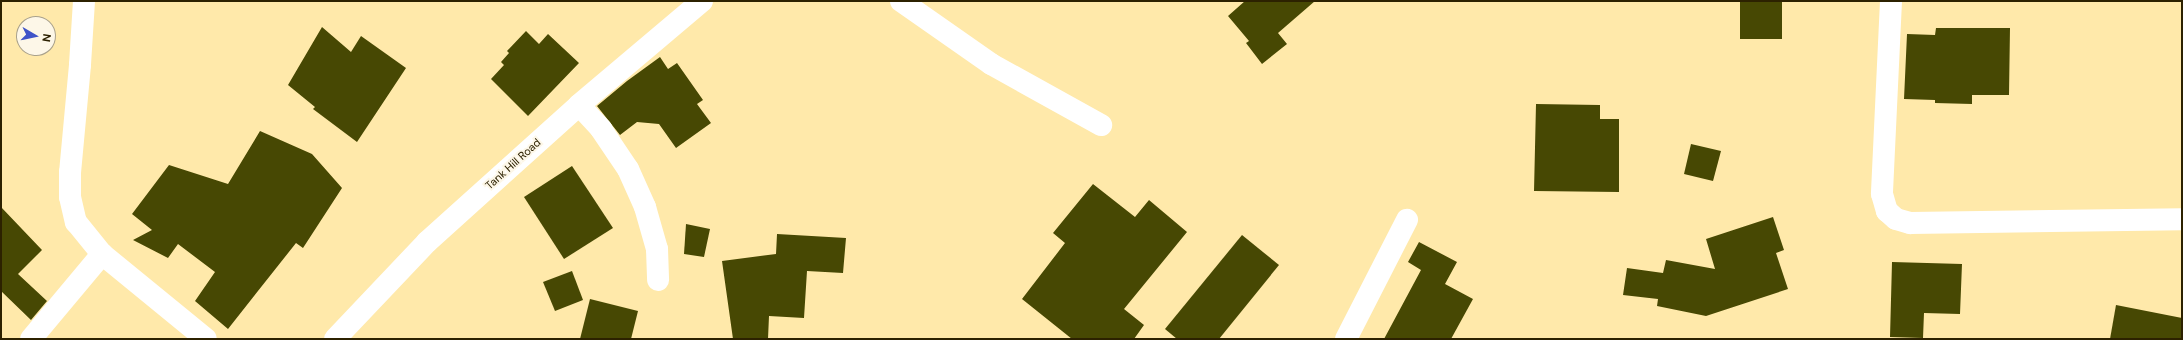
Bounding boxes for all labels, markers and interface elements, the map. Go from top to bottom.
north arrow [16,16,56,56]
text: N [39,33,54,43]
street label: Tank Hill Road [483,136,543,192]

